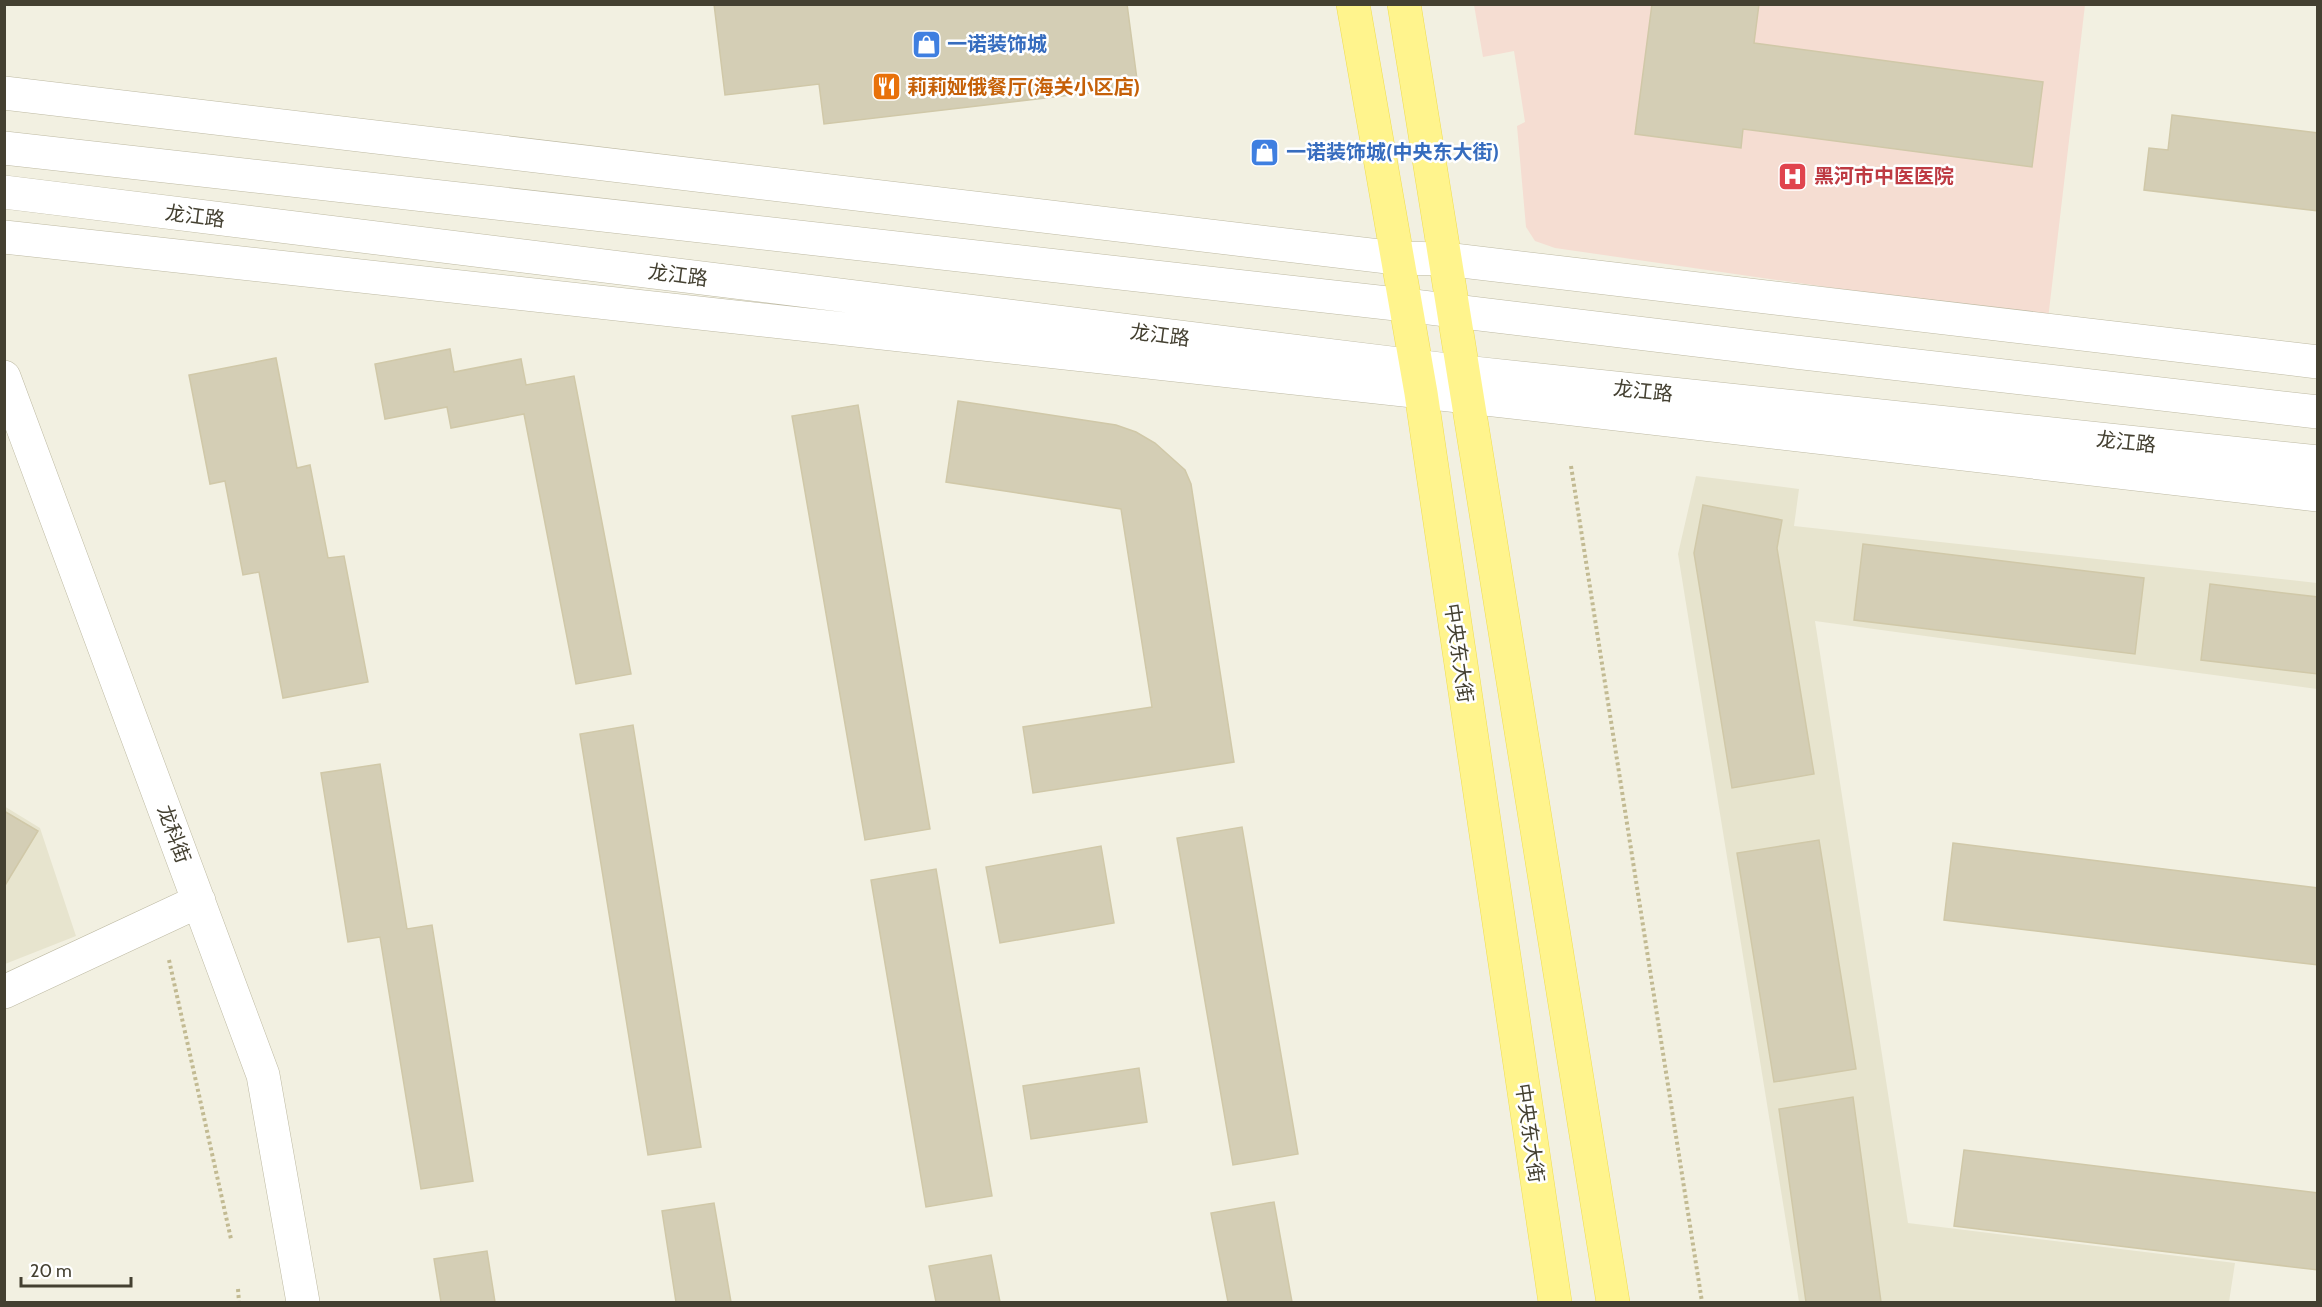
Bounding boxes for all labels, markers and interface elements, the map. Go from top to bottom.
shop icon: 一诺装饰城 [910,28,942,60]
place label: 一诺装饰城 [947,32,1047,56]
restaurant icon: 莉莉娅俄餐厅(海关小区店) [870,71,902,103]
place label: 莉莉娅俄餐厅(海关小区店) [907,75,1140,99]
shop icon: 一诺装饰城(中央东大街) [1249,136,1281,168]
place label: 一诺装饰城(中央东大街) [1286,140,1499,164]
hospital icon: 黑河市中医医院 [1777,160,1809,192]
place label: 黑河市中医医院 [1814,164,1954,188]
street label: 龙江路 [164,200,226,232]
street label: 龙江路 [647,259,709,291]
street label: 龙江路 [1129,319,1191,351]
street label: 龙江路 [1612,376,1674,406]
street label: 龙江路 [2095,427,2157,457]
street label: 中央东大街 [1440,602,1478,704]
street label: 龙科街 [152,802,196,866]
street label: 中央东大街 [1511,1082,1549,1184]
scale bar [21,1250,130,1288]
text: 20 m [30,1260,72,1282]

